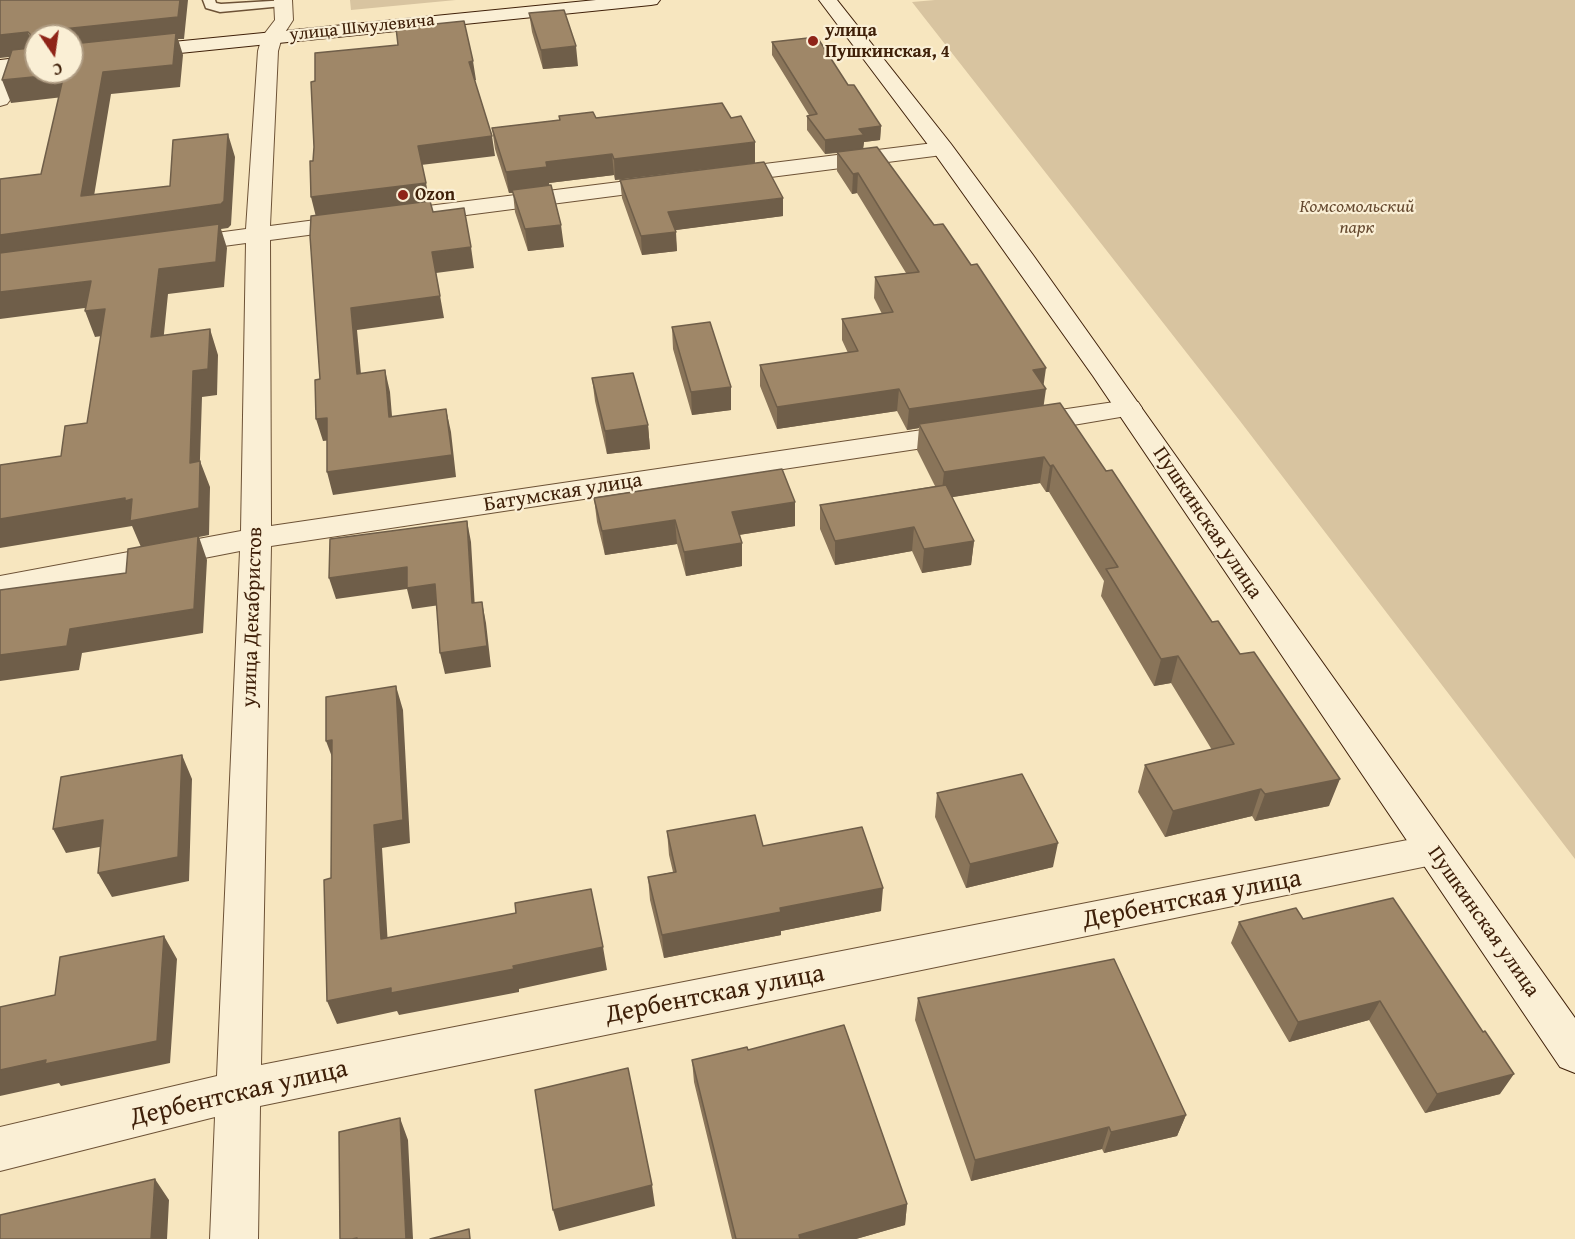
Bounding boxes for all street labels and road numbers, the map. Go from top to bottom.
street label: улица Шмулевича [288,10,436,46]
street label: Пушкинская улица [1147,442,1267,604]
street label: Батумская улица [482,468,644,518]
street label: улица Декабристов [237,526,269,708]
street label: Пушкинская улица [1422,842,1544,1002]
street label: Дербентская улица [1080,863,1304,937]
street label: Дербентская улица [603,958,827,1032]
street label: Дербентская улица [127,1054,351,1134]

